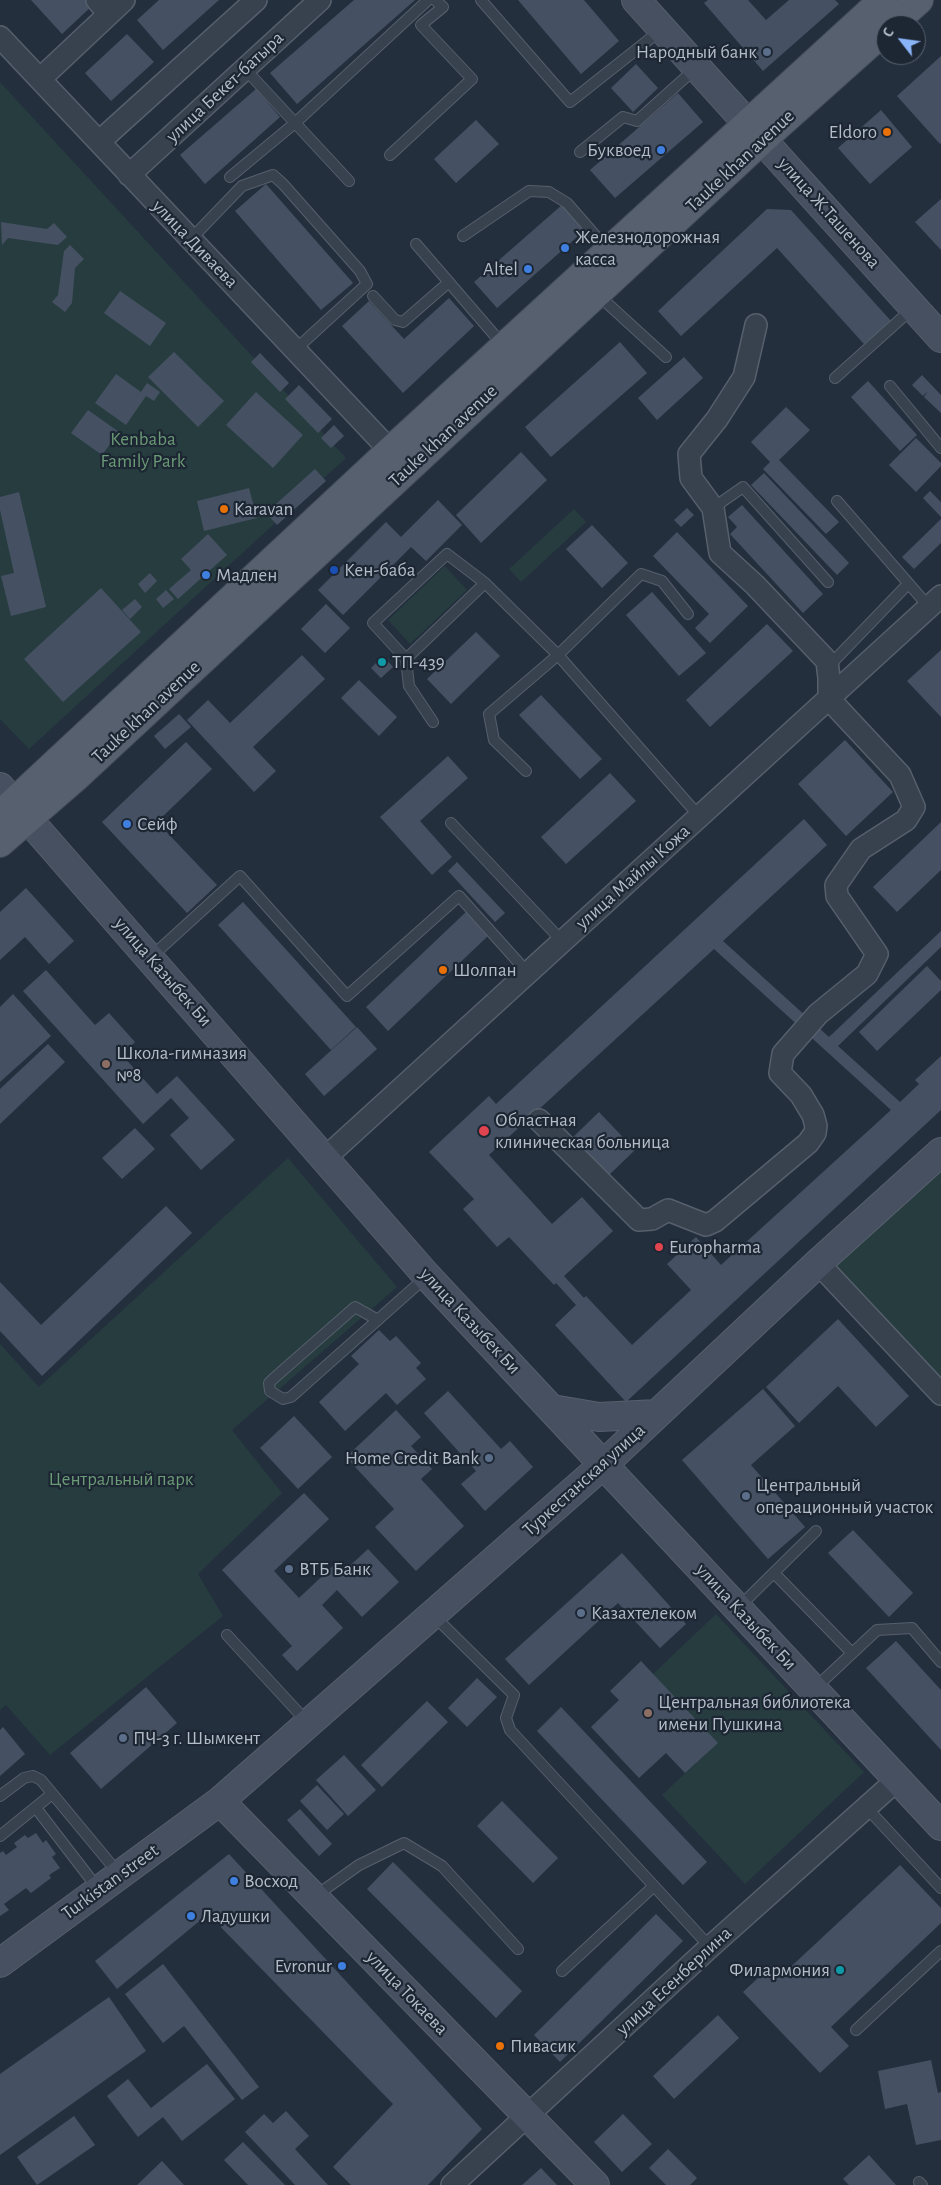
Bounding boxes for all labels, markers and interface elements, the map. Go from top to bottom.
north arrow [876,15,926,65]
text: С [881,26,897,40]
street label: улица Бекет-батыра [161,27,289,147]
place label: Народный банк [636,41,757,63]
marker: Народный банк [761,46,773,58]
street label: Tauke khan avenue [681,105,799,217]
place label: Eldoro [829,121,877,143]
marker: Eldoro [881,126,893,138]
place label: Буквоед [587,139,651,161]
marker: Буквоед [655,144,667,156]
street label: улица Ж.Ташенова [773,153,885,273]
street label: улица Диваева [147,195,243,293]
place label: Железнодорожная касса [575,226,720,270]
marker: Железнодорожная касса [559,242,571,254]
place label: Altel [483,258,518,280]
marker: Altel [522,263,534,275]
street label: Tauke khan avenue [384,380,502,492]
park label: Kenbaba Family Park [101,428,185,472]
place label: Karavan [234,498,293,520]
marker: Karavan [218,503,230,515]
place label: Кен-баба [344,559,415,581]
place label: Мадлен [216,564,277,586]
marker: Кен-баба [328,564,340,576]
marker: Мадлен [200,569,212,581]
place label: ТП-439 [392,651,445,673]
street label: Tauke khan avenue [87,656,205,768]
marker: ТП-439 [376,656,388,668]
place label: Сейф [137,813,178,835]
marker: Сейф [121,818,133,830]
street label: улица Майлы Кожа [571,820,695,934]
street label: улица Казыбек Би [109,913,217,1031]
place label: Шолпан [453,959,517,981]
marker: Шолпан [437,964,449,976]
place label: Школа-гимназия №8 [116,1042,247,1086]
marker: Школа-гимназия №8 [100,1058,112,1070]
place label: Областная клиническая больница [495,1109,670,1153]
marker: Областная клиническая больница [477,1124,491,1138]
place label: Europharma [669,1236,761,1258]
marker: Europharma [653,1241,665,1253]
street label: улица Казыбек Би [415,1263,525,1379]
street label: Туркестанская улица [518,1419,650,1541]
place label: Home Credit Bank [345,1447,479,1469]
marker: Home Credit Bank [483,1452,495,1464]
park label: Центральный парк [48,1468,194,1490]
place label: Центральный операционный участок [756,1474,933,1518]
marker: Центральный операционный участок [740,1490,752,1502]
place label: ВТБ Банк [299,1558,371,1580]
street label: улица Казыбек Би [691,1559,801,1675]
marker: ВТБ Банк [283,1563,295,1575]
place label: Казахтелеком [591,1602,697,1624]
marker: Казахтелеком [575,1607,587,1619]
place label: Центральная библиотека имени Пушкина [658,1691,851,1735]
marker: Центральная библиотека имени Пушкина [642,1707,654,1719]
place label: ПЧ-3 г. Шымкент [133,1727,260,1749]
marker: ПЧ-3 г. Шымкент [117,1732,129,1744]
street label: Turkistan street [57,1839,163,1925]
place label: Восход [244,1870,298,1892]
marker: Восход [228,1875,240,1887]
place label: Ладушки [201,1905,270,1927]
marker: Ладушки [185,1910,197,1922]
street label: улица Есенберлина [612,1922,736,2040]
street label: улица Токаева [361,1946,453,2040]
place label: Evronur [275,1955,332,1977]
place label: Филармония [729,1959,830,1981]
marker: Evronur [336,1960,348,1972]
marker: Филармония [834,1964,846,1976]
place label: Пивасик [510,2035,576,2057]
marker: Пивасик [494,2040,506,2052]

